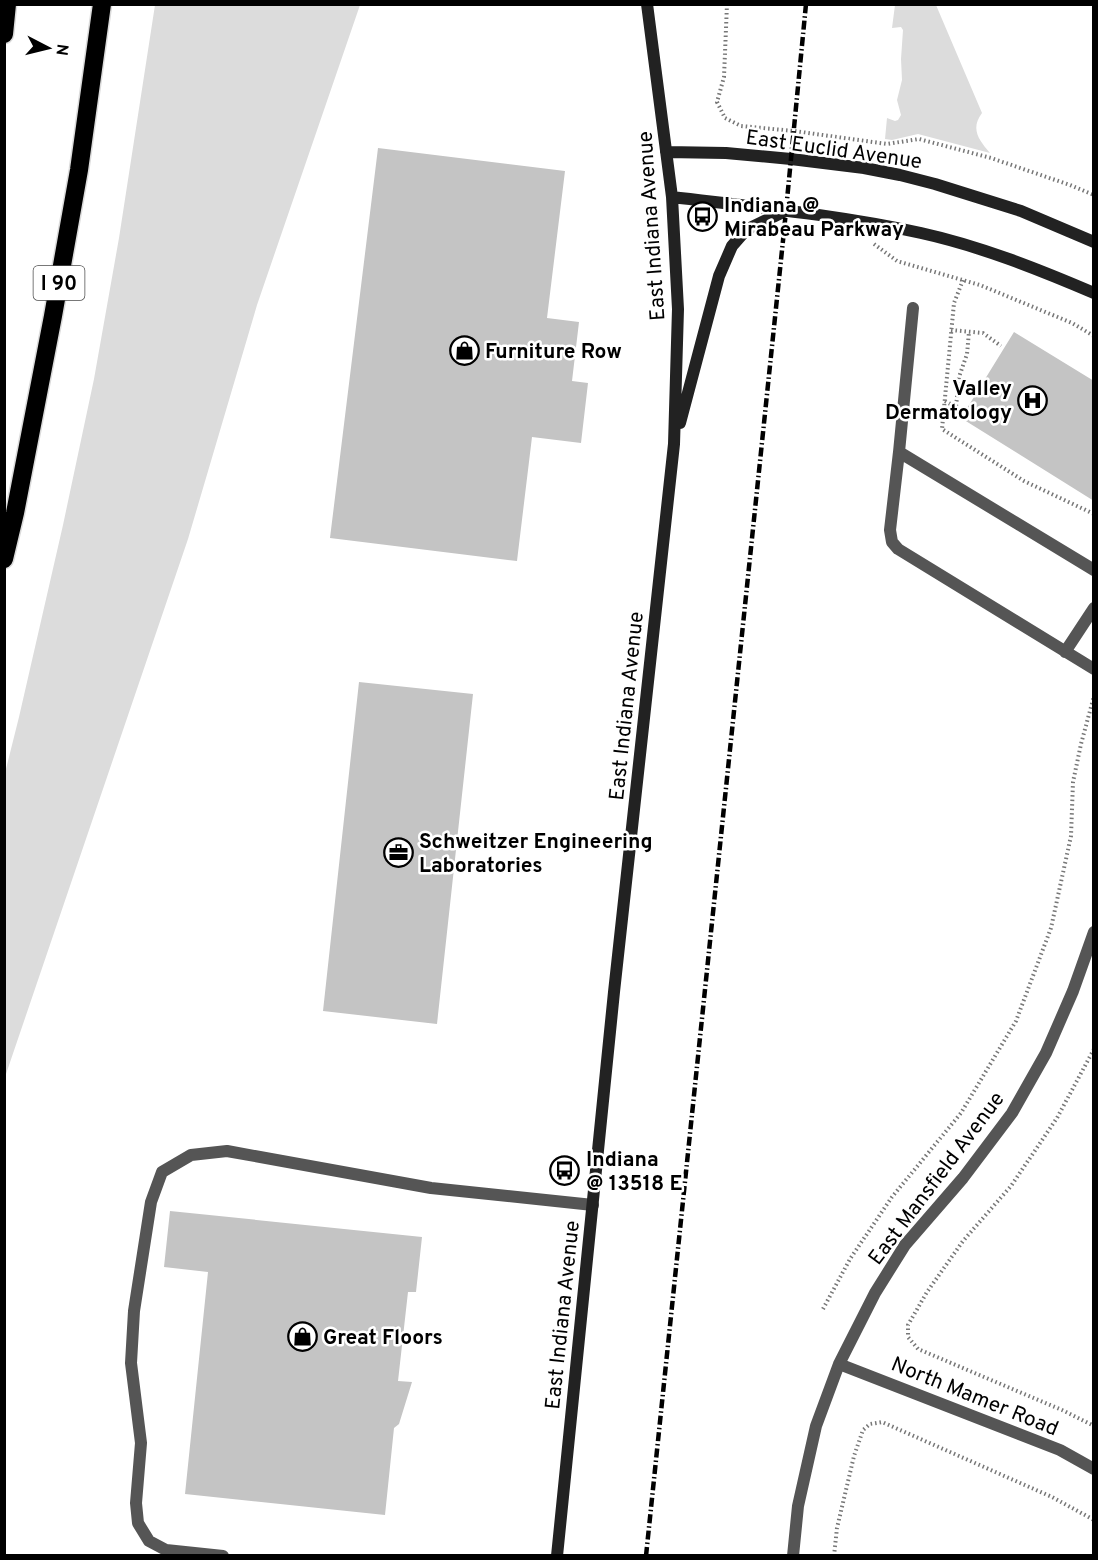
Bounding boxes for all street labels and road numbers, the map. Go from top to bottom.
street label: East Euclid Avenue [744,125,924,176]
street label: East Indiana Avenue [632,130,673,322]
road number: I 90 [34,266,84,300]
street label: East Indiana Avenue [604,610,651,802]
street label: East Mansfield Avenue [863,1087,1011,1271]
street label: East Indiana Avenue [540,1219,587,1411]
street label: North Mamer Road [887,1351,1062,1443]

